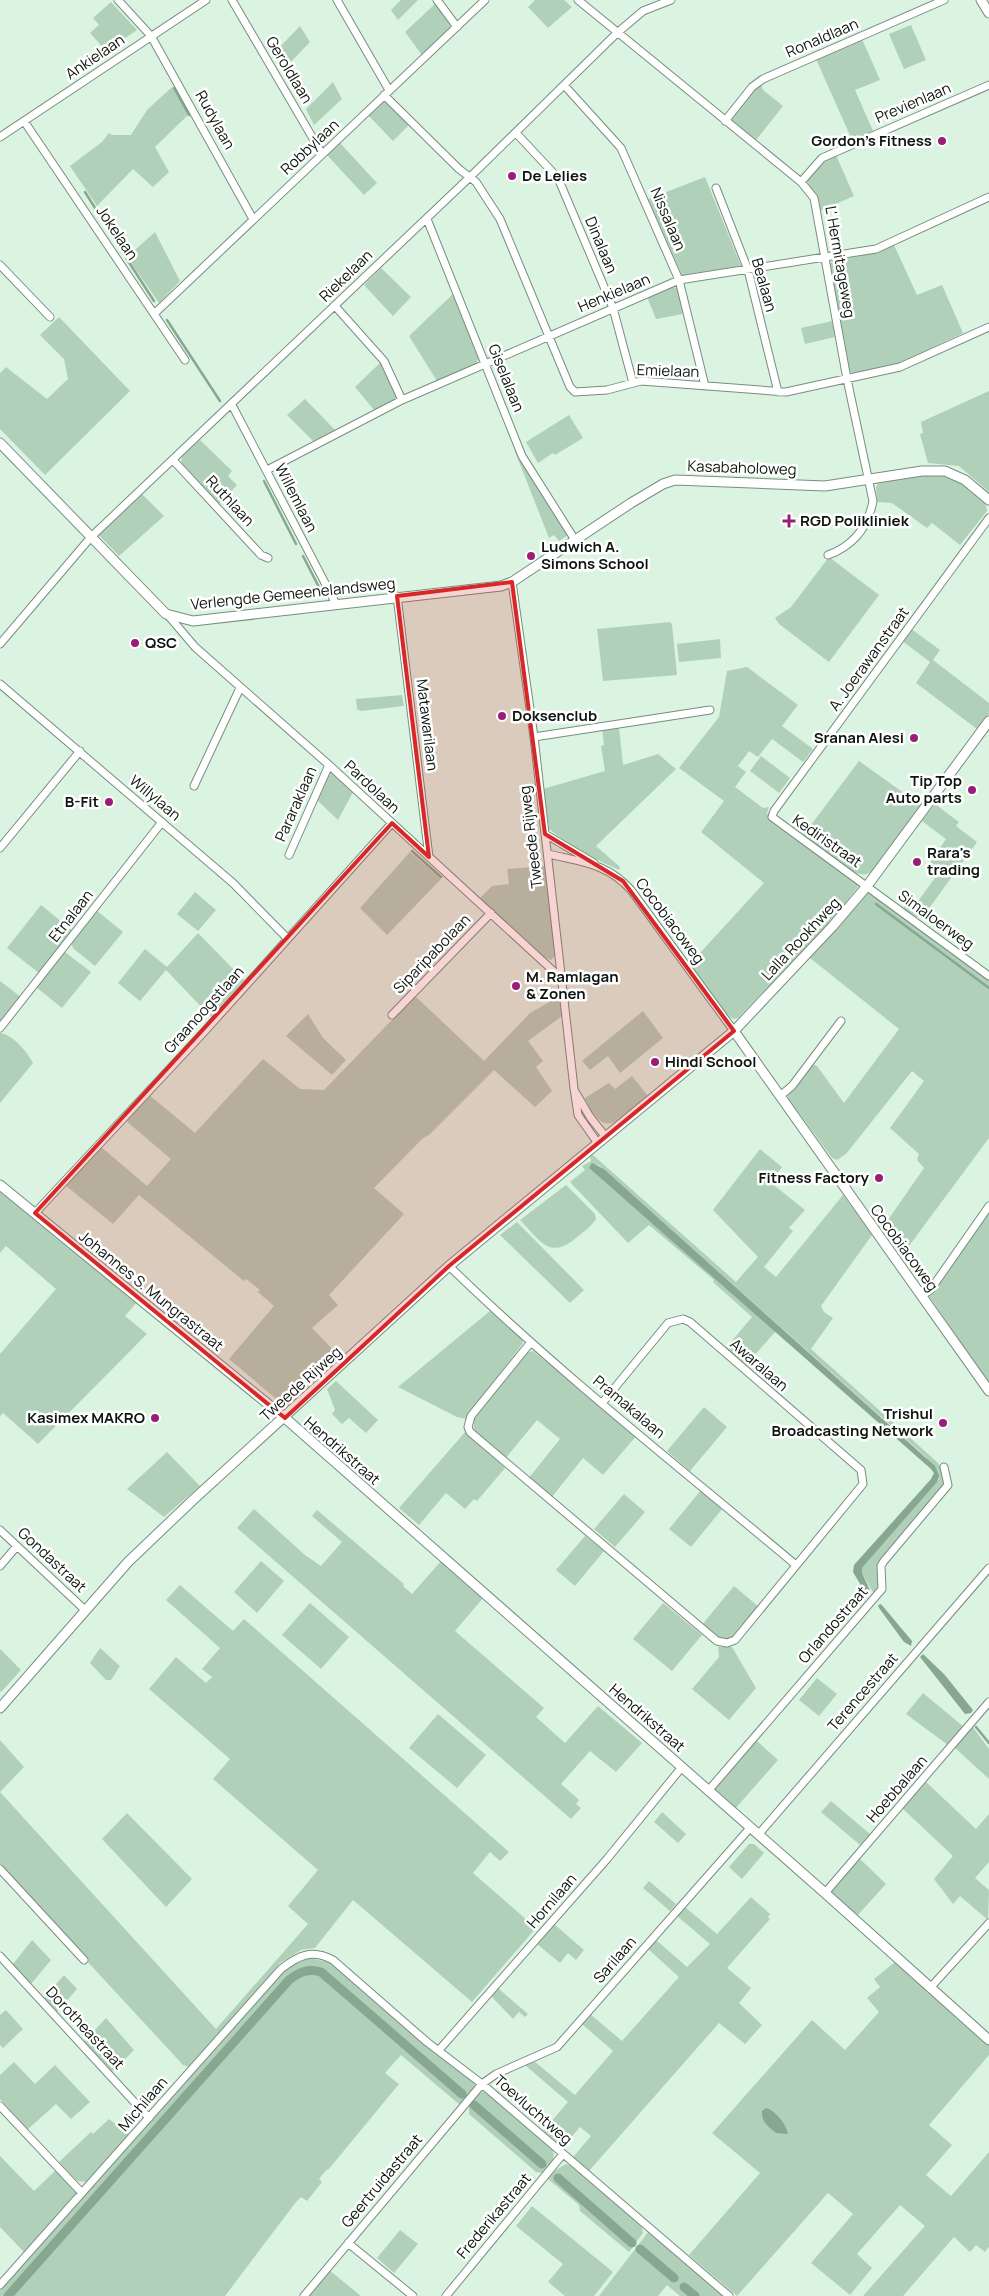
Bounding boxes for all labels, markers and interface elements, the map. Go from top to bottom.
street label: Ronaldlaan [782,13,861,62]
street label: Ankielaan [61,29,129,84]
street label: Geroldlaan [261,32,318,107]
street label: Previenlaan [872,77,954,128]
street label: Rudylaan [191,87,240,153]
street label: Robbylaan [276,114,343,179]
place label: Gordon's Fitness [811,130,932,151]
marker: Gordon's Fitness [936,135,948,147]
place label: De Lelies [522,165,587,186]
marker: De Lelies [506,170,518,182]
street label: Nissalaan [646,184,691,254]
street label: Jokelaan [92,202,143,264]
street label: L' Hermitageweg [820,204,861,320]
street label: Dinalaan [580,213,623,277]
street label: Riekelaan [314,245,377,306]
street label: Bealaan [747,255,782,314]
street label: Henkielaan [574,268,653,317]
street label: Giselalaan [483,341,530,415]
street label: Emielaan [636,359,700,382]
street label: Kasabaholoweg [687,455,797,480]
street label: Willemlaan [270,460,323,536]
street label: Ruthlaan [201,471,259,531]
place label: RGD Polikliniek [800,510,910,531]
marker: RGD Polikliniek [782,514,796,528]
place label: Ludwich A. Simons School [541,536,649,574]
marker: Ludwich A. Simons School [525,550,537,562]
street label: Verlengde Gemeenelandsweg [190,572,396,615]
street label: A. Joerawanstraat [824,602,914,715]
place label: QSC [145,632,177,653]
marker: QSC [129,637,141,649]
street label: Matawarilaan [411,678,444,772]
place label: Doksenclub [512,705,597,726]
marker: Doksenclub [496,710,508,722]
place label: Sranan Alesi [814,727,904,748]
marker: Sranan Alesi [908,732,920,744]
street label: Pardolaan [340,755,405,818]
street label: Pararaklaan [270,763,322,845]
street label: Willylaan [125,770,186,825]
place label: Tip Top Auto parts [886,770,962,808]
marker: Tip Top Auto parts [966,784,978,796]
street label: Tweede Rijweg [514,785,547,889]
place label: B-Fit [65,791,99,812]
marker: B-Fit [103,796,115,808]
street label: Kediristraat [788,809,866,872]
place label: Rara's trading [927,842,980,880]
marker: Rara's trading [911,856,923,868]
street label: Cocobiacoweg [631,873,710,968]
street label: Etnalaan [44,885,98,946]
street label: Simaloerweg [894,885,979,954]
street label: Lalla Rookhweg [757,892,845,985]
street label: Siparipabolaan [388,909,475,998]
street label: Graanoogstlaan [159,961,249,1058]
place label: M. Ramlagan & Zonen [526,966,619,1004]
marker: M. Ramlagan & Zonen [510,980,522,992]
place label: Hindi School [665,1051,756,1072]
marker: Hindi School [649,1056,661,1068]
place label: Fitness Factory [759,1167,870,1188]
marker: Fitness Factory [873,1172,885,1184]
street label: Cocobiacoweg [866,1200,943,1295]
street label: Johannes S. Mungrastraat [75,1226,228,1356]
street label: Awaralaan [726,1333,793,1396]
street label: Tweede Rijweg [255,1341,346,1426]
street label: Pramakalaan [589,1370,670,1443]
place label: Trishul Broadcasting Network [772,1403,934,1441]
place label: Kasimex MAKRO [27,1407,145,1428]
marker: Kasimex MAKRO [149,1412,161,1424]
street label: Hendrikstraat [300,1412,385,1490]
marker: Trishul Broadcasting Network [937,1417,949,1429]
street label: Gondastraat [13,1522,91,1597]
street label: Orlandostraat [793,1581,872,1668]
street label: Terencestraat [823,1648,903,1735]
street label: Hendrikstraat [605,1679,690,1757]
street label: Hoebbalaan [861,1750,932,1827]
street label: Hornilaan [522,1869,581,1932]
street label: Sarilaan [588,1932,641,1988]
street label: Dorotheastraat [41,1982,129,2074]
street label: Toevluchtweg [490,2070,577,2149]
street label: Michilaan [113,2072,172,2135]
street label: Geertruidastraat [336,2129,427,2232]
street label: Frederikastraat [452,2168,536,2263]

